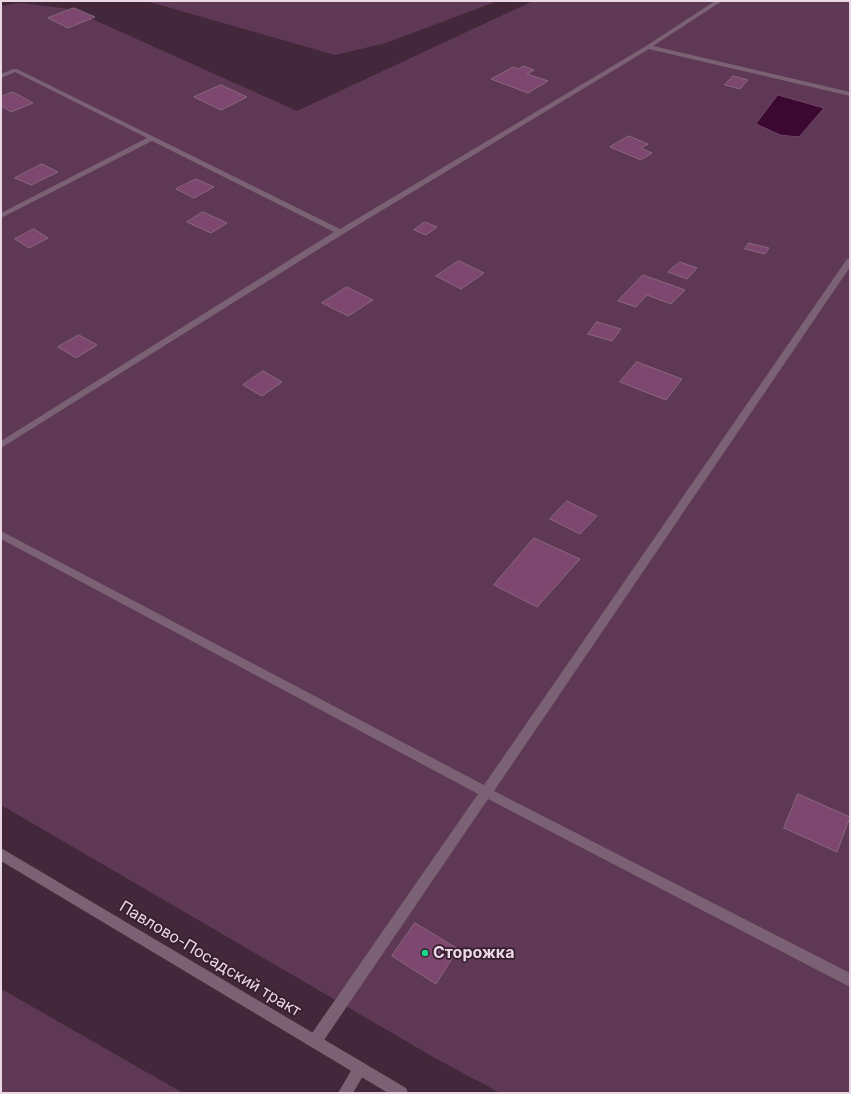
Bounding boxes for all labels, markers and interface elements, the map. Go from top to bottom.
street label: Павлово-Посадский тракт [116,897,304,1021]
place label: Сторожка [433,943,514,963]
marker: Сторожка [420,948,430,958]

